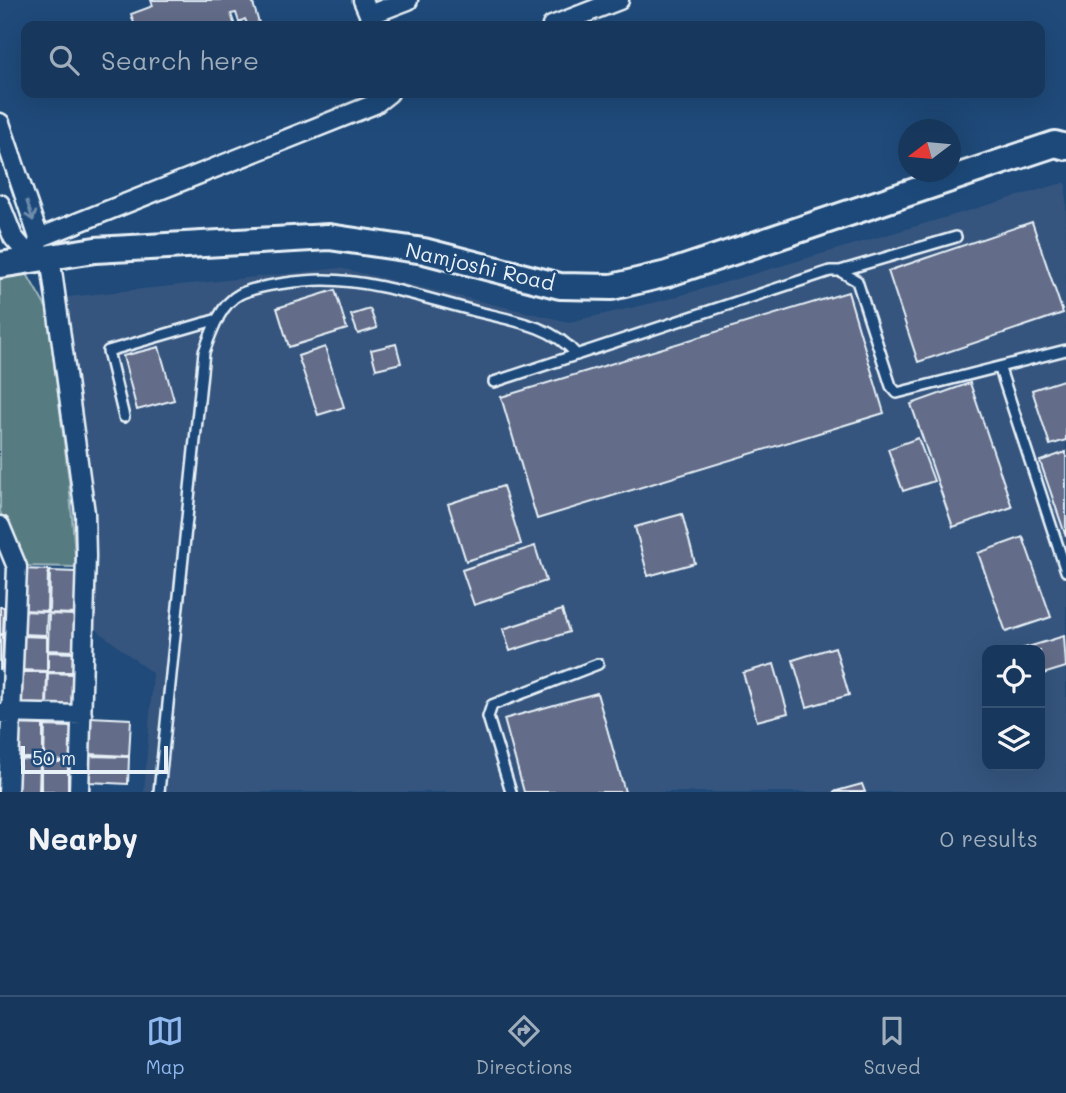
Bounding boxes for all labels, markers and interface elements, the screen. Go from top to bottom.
search box [21,21,1045,98]
icon: search [45,41,83,79]
text: Search here [101,43,259,77]
north arrow [898,119,961,182]
one-way arrow [24,200,37,222]
street label: Namjoshi Road [403,235,558,296]
map controls [982,645,1045,771]
button: locate [982,645,1045,708]
button: layers [982,708,1045,771]
scale bar [21,743,168,775]
text: 50 m [32,745,76,770]
text: Nearby [28,818,138,858]
text: 0 results [940,823,1038,853]
tab: Map [146,1012,184,1079]
tab: Directions [476,1012,572,1079]
tab: Saved [864,1012,920,1079]

